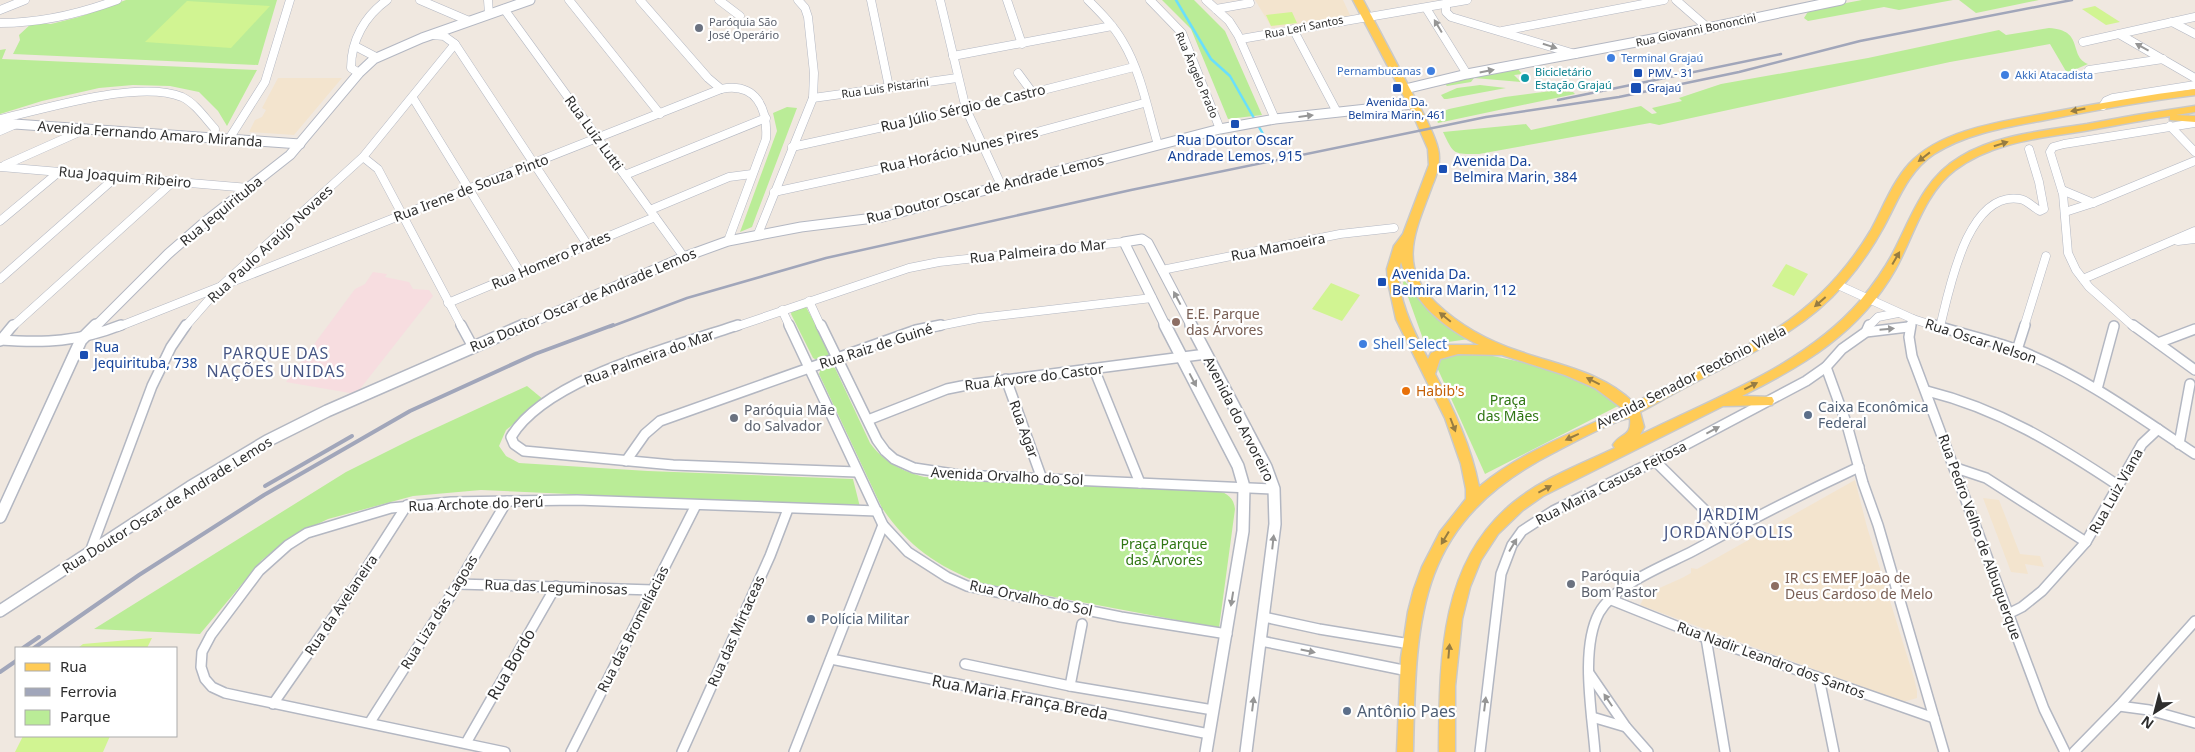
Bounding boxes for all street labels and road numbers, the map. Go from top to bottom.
street label: Rua Giovanni Bononcini [1634,9,1758,50]
street label: Rua Leri Santos [1263,12,1345,41]
street label: Rua Ângelo Prado [1173,29,1223,121]
street label: Rua Luis Pistarini [840,74,930,101]
street label: Rua Júlio Sérgio de Castro [879,79,1047,136]
street label: Rua Luiz Lutti [561,91,628,174]
street label: Avenida Fernando Amaro Miranda [37,116,263,151]
street label: Rua Horácio Nunes Pires [878,122,1040,177]
street label: Rua Irene de Souza Pinto [391,149,551,226]
street label: Rua Doutor Oscar de Andrade Lemos [864,150,1106,227]
street label: Rua Joaquim Ribeiro [58,161,192,192]
street label: Rua Jequirituba [175,171,266,250]
street label: Rua Paulo Araújo Novaes [203,180,337,307]
street label: Rua Homero Prates [488,226,614,293]
street label: Rua Mamoeira [1229,228,1327,265]
street label: Rua Palmeira do Mar [969,234,1107,267]
street label: Rua Doutor Oscar de Andrade Lemos [467,243,699,356]
street label: Rua Oscar Nelson [1923,313,2039,368]
street label: Rua Raiz de Guiné [817,318,935,373]
street label: Avenida Senador Teotônio Vilela [1592,320,1789,433]
street label: Rua Palmeira do Mar [581,324,717,389]
street label: Avenida do Arvoreiro [1200,353,1279,485]
street label: Rua Árvore do Castor [963,359,1105,394]
street label: Rua Agar [1005,397,1044,460]
street label: Rua Pedro Velho de Albuquerque [1934,431,2027,642]
street label: Rua Doutor Oscar de Andrade Lemos [58,432,276,577]
street label: Rua Maria Casusa Feitosa [1532,436,1690,529]
street label: Rua Luiz Viana [2084,445,2147,537]
street label: Avenida Orvalho do Sol [930,462,1084,489]
street label: Rua Archote do Perú [408,492,544,515]
street label: Rua da Avelaneira [300,551,381,659]
street label: Rua Liza das Lagoas [396,551,482,673]
street label: Rua das Bromelíacias [592,562,673,695]
street label: Rua das Mirtaceas [702,572,769,689]
street label: Rua das Leguminosas [484,575,628,599]
street label: Rua Orvalho do Sol [968,575,1094,620]
street label: Rua Nadir Leandro dos Santos [1675,617,1868,703]
street label: Rua Bordo [482,624,540,704]
street label: Rua Maria França Breda [930,669,1110,725]

